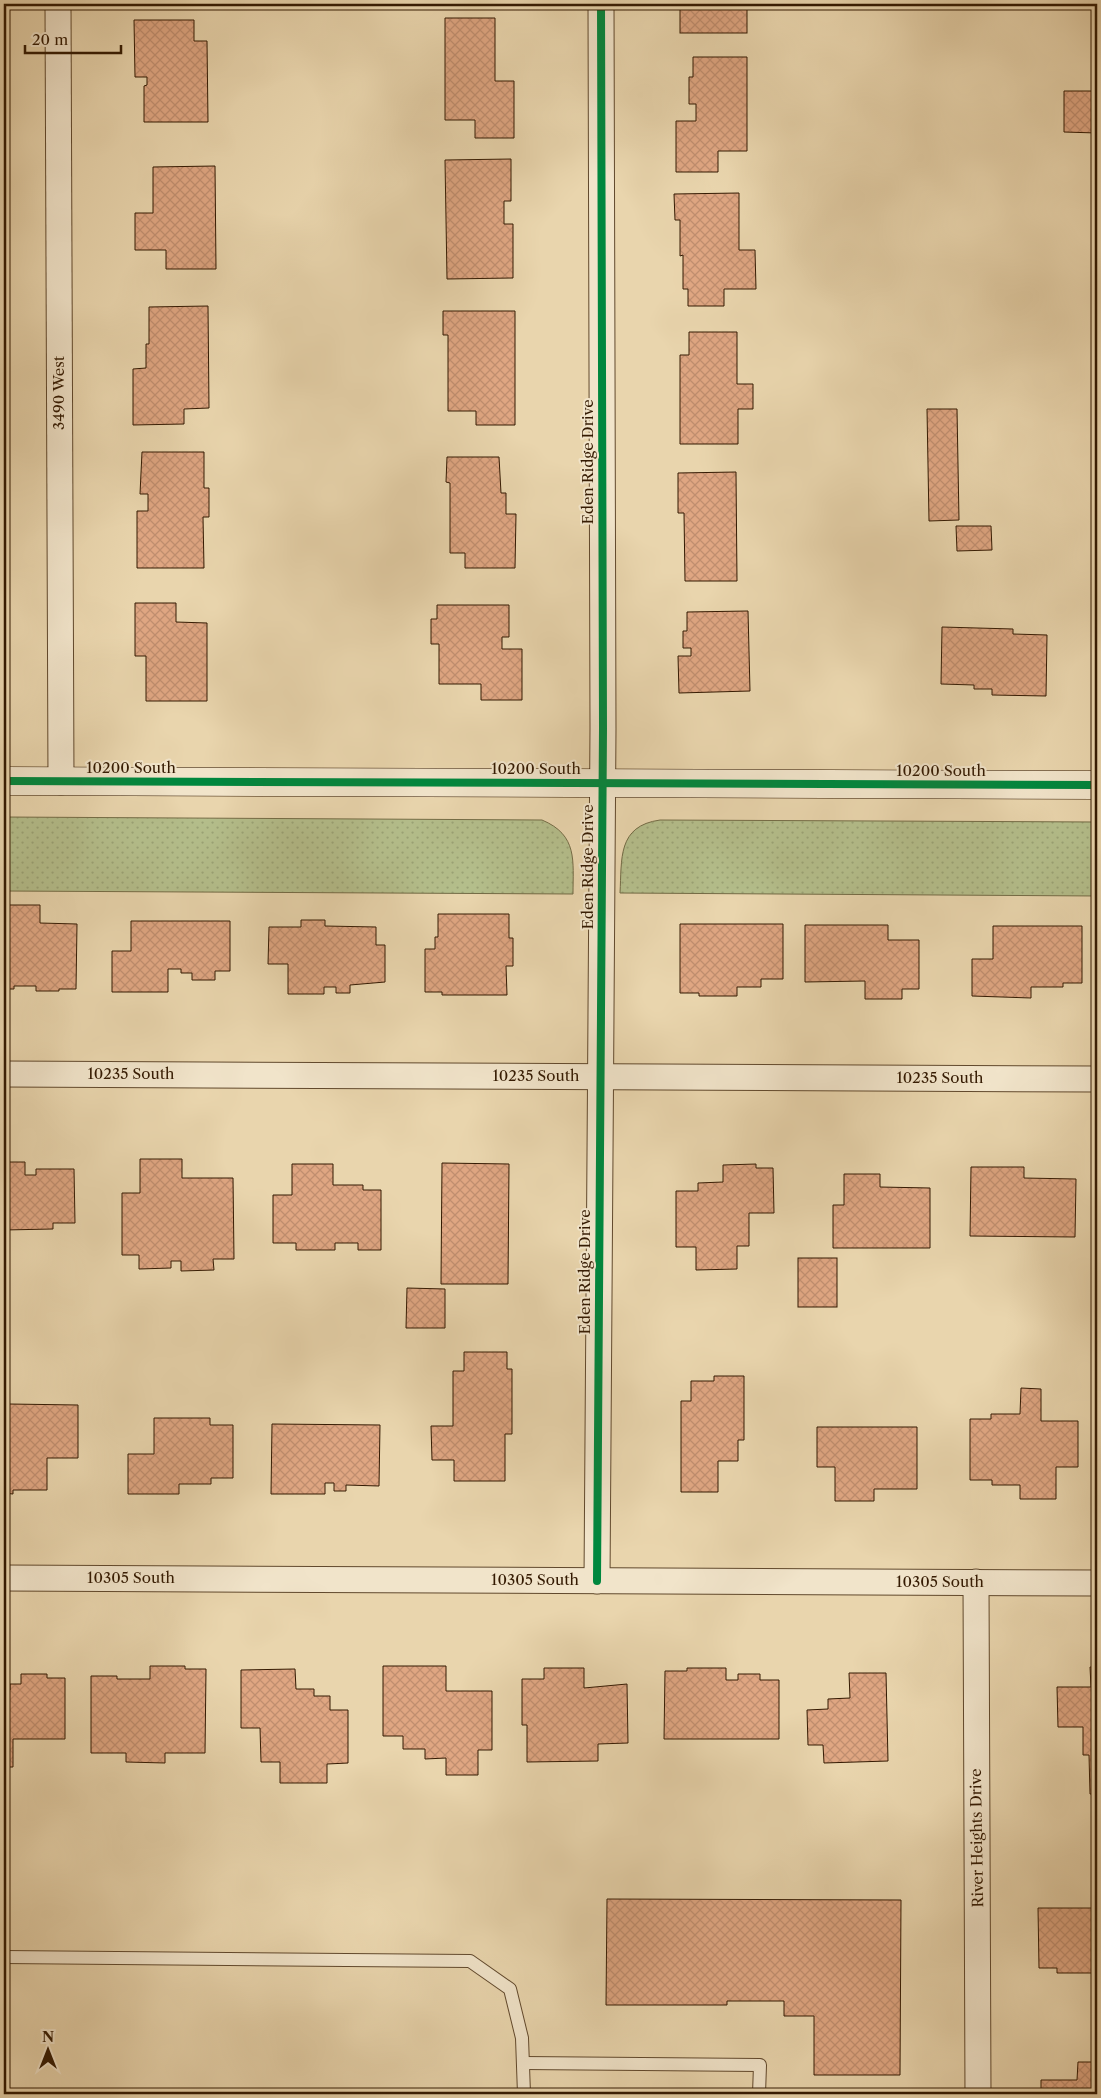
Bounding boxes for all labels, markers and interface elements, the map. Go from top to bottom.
scale bar [25,22,121,54]
text: 20 m [32,30,68,49]
street label: 3490 West [49,355,68,430]
street label: Eden Ridge Drive [578,399,597,525]
street label: 10200 South [86,758,176,777]
street label: 10200 South [491,759,581,778]
street label: 10200 South [896,761,986,780]
street label: Eden Ridge Drive [578,804,597,930]
street label: 10235 South [88,1064,175,1083]
street label: 10235 South [493,1066,580,1085]
street label: 10235 South [897,1068,984,1087]
street label: Eden Ridge Drive [575,1209,594,1335]
street label: 10305 South [87,1568,176,1587]
street label: 10305 South [491,1570,580,1589]
street label: 10305 South [896,1572,985,1591]
street label: River Heights Drive [966,1768,987,1908]
north arrow [22,2026,72,2076]
text: N [42,2028,54,2046]

